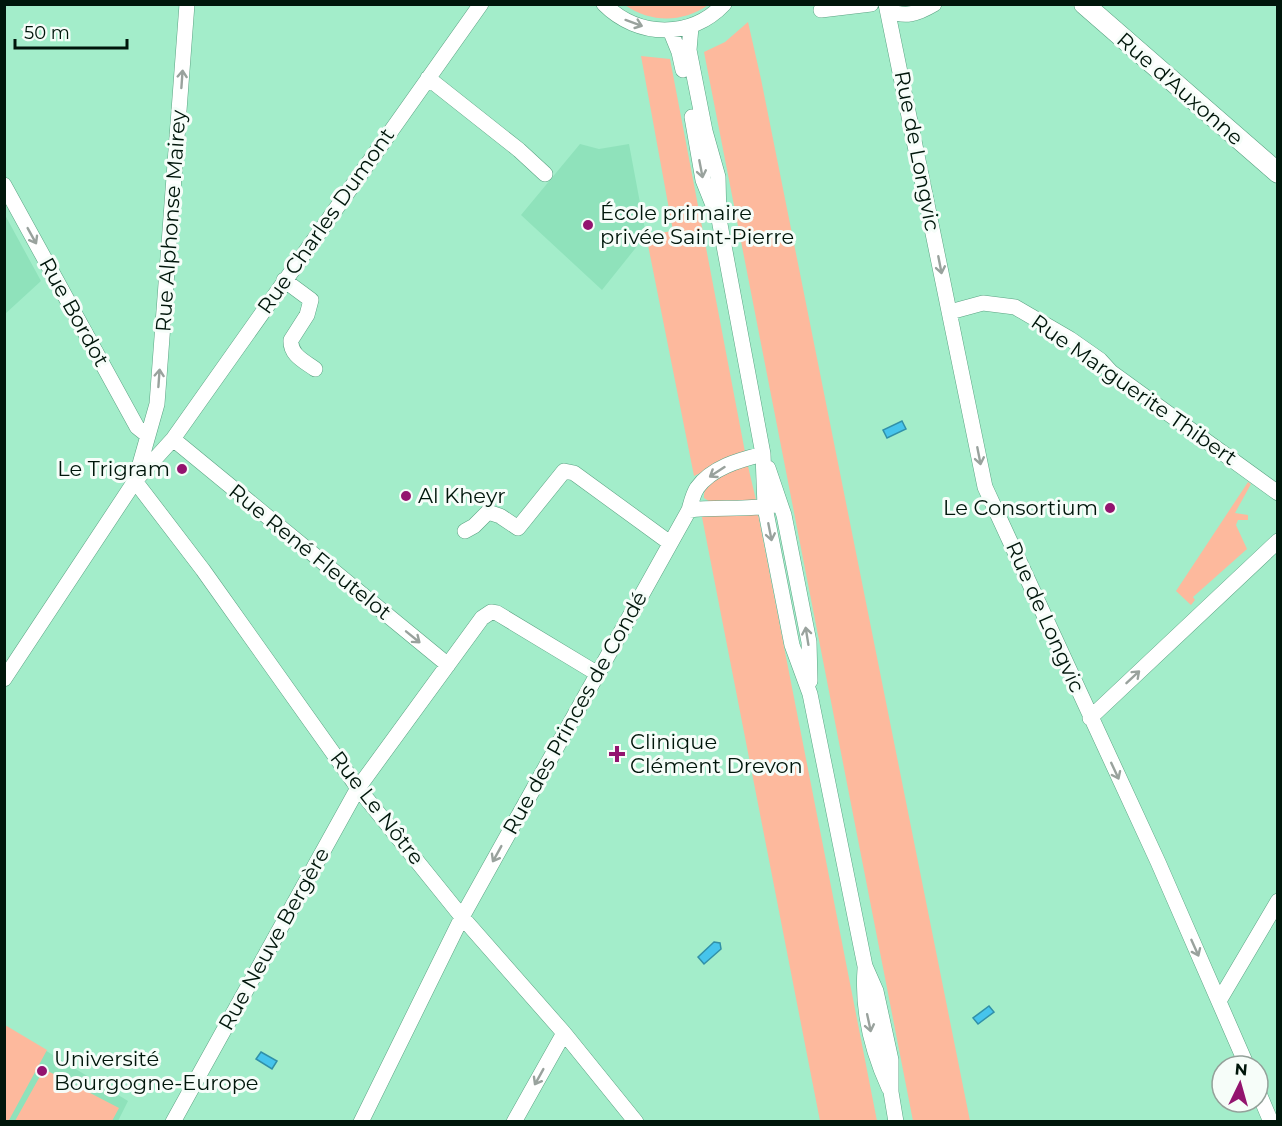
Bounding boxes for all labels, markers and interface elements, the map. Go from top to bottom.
scale bar [15,12,128,50]
one-way arrow [625,19,643,30]
text: 50 m [24,22,70,44]
street label: Rue d'Auxonne [1112,27,1249,150]
street label: Rue de Longvic [890,69,945,233]
one-way arrow [176,70,187,90]
street label: Rue Alphonse Mairey [150,108,191,333]
street label: Rue Charles Dumont [252,123,399,318]
one-way arrow [696,159,707,178]
place label: École primaire privée Saint-Pierre [600,200,794,249]
marker: École primaire privée Saint-Pierre [581,218,595,232]
one-way arrow [27,227,38,245]
street label: Rue Bordot [34,253,115,371]
one-way arrow [935,255,946,275]
street label: Rue Marguerite Thibert [1027,309,1242,470]
one-way arrow [154,369,165,389]
one-way arrow [974,446,985,466]
place label: Le Trigram [57,456,170,481]
marker: Le Trigram [175,462,189,476]
one-way arrow [709,465,726,478]
street label: Rue René Fleutelot [224,478,397,625]
place label: Al Kheyr [418,483,506,508]
marker: Al Kheyr [399,489,413,503]
place label: Le Consortium [943,495,1098,520]
marker: Le Consortium [1103,501,1117,515]
one-way arrow [765,522,776,542]
street label: Rue de Longvic [1001,537,1090,696]
street label: Rue des Princes de Condé [497,587,652,839]
one-way arrow [802,626,813,646]
one-way arrow [405,630,421,643]
one-way arrow [1125,670,1140,685]
place label: Clinique Clément Drevon [630,729,803,778]
marker: Clinique Clément Drevon [608,745,626,763]
street label: Rue Le Nôtre [325,746,430,870]
one-way arrow [1110,761,1121,779]
street label: Rue Neuve Bergère [213,843,334,1035]
one-way arrow [490,845,502,862]
one-way arrow [1190,939,1202,957]
one-way arrow [864,1013,875,1033]
place label: Université Bourgogne-Europe [54,1046,259,1095]
north arrow [1210,1054,1270,1114]
text: N [1234,1060,1249,1080]
marker: Université Bourgogne-Europe [35,1064,49,1078]
one-way arrow [533,1068,545,1085]

